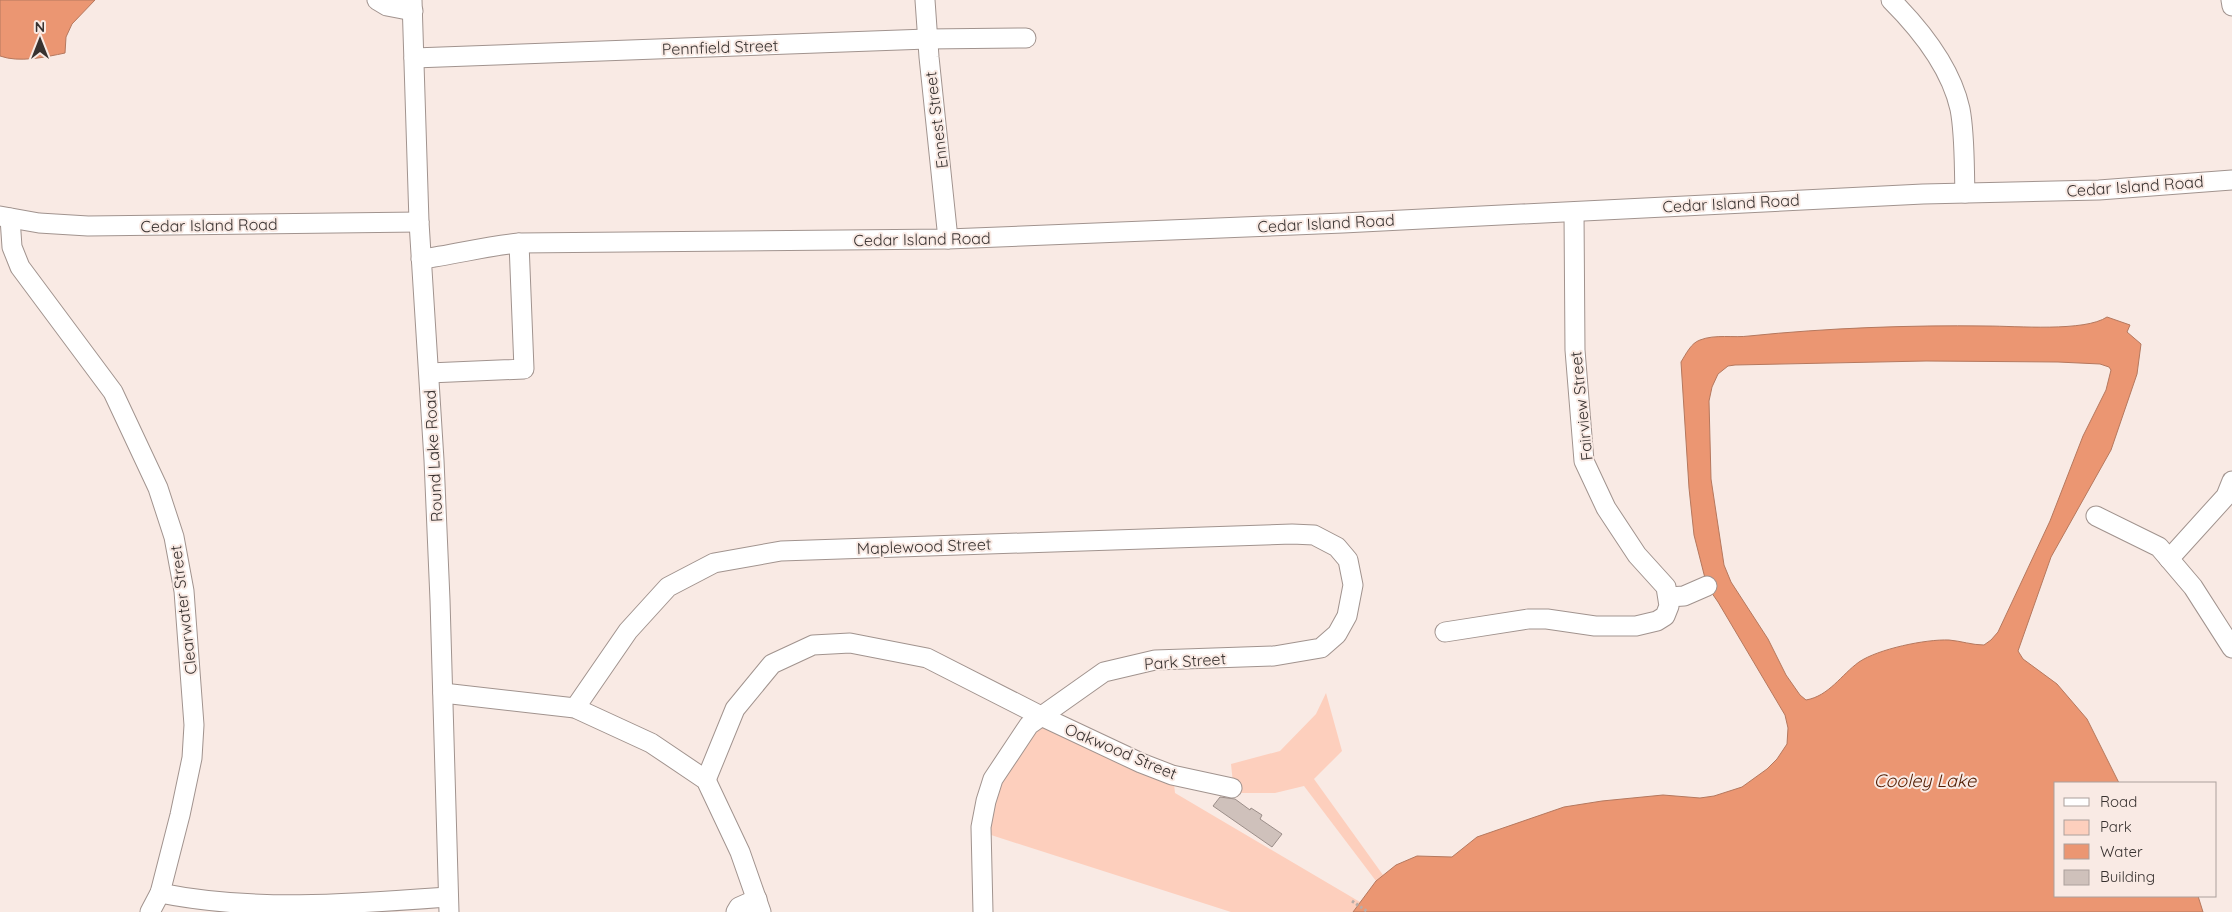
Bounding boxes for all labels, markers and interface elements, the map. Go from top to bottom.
north arrow [15,15,65,65]
text: N [35,18,45,36]
street label: Pennfield Street [661,35,779,59]
street label: Ennest Street [920,70,952,170]
street label: Cedar Island Road [2066,171,2204,201]
street label: Cedar Island Road [1662,189,1800,217]
street label: Cedar Island Road [1257,209,1395,237]
street label: Cedar Island Road [140,214,278,236]
street label: Cedar Island Road [853,228,991,250]
street label: Fairview Street [1565,350,1597,462]
street label: Round Lake Road [420,389,446,523]
street label: Maplewood Street [857,534,991,558]
street label: Clearwater Street [165,544,201,676]
street label: Park Street [1143,648,1227,674]
street label: Oakwood Street [1062,718,1180,784]
water label: Cooley Lake [1874,769,1977,792]
legend [2054,782,2217,897]
text: Road [2100,792,2137,811]
text: Park [2100,817,2132,836]
text: Water [2100,842,2143,861]
text: Building [2100,867,2155,886]

